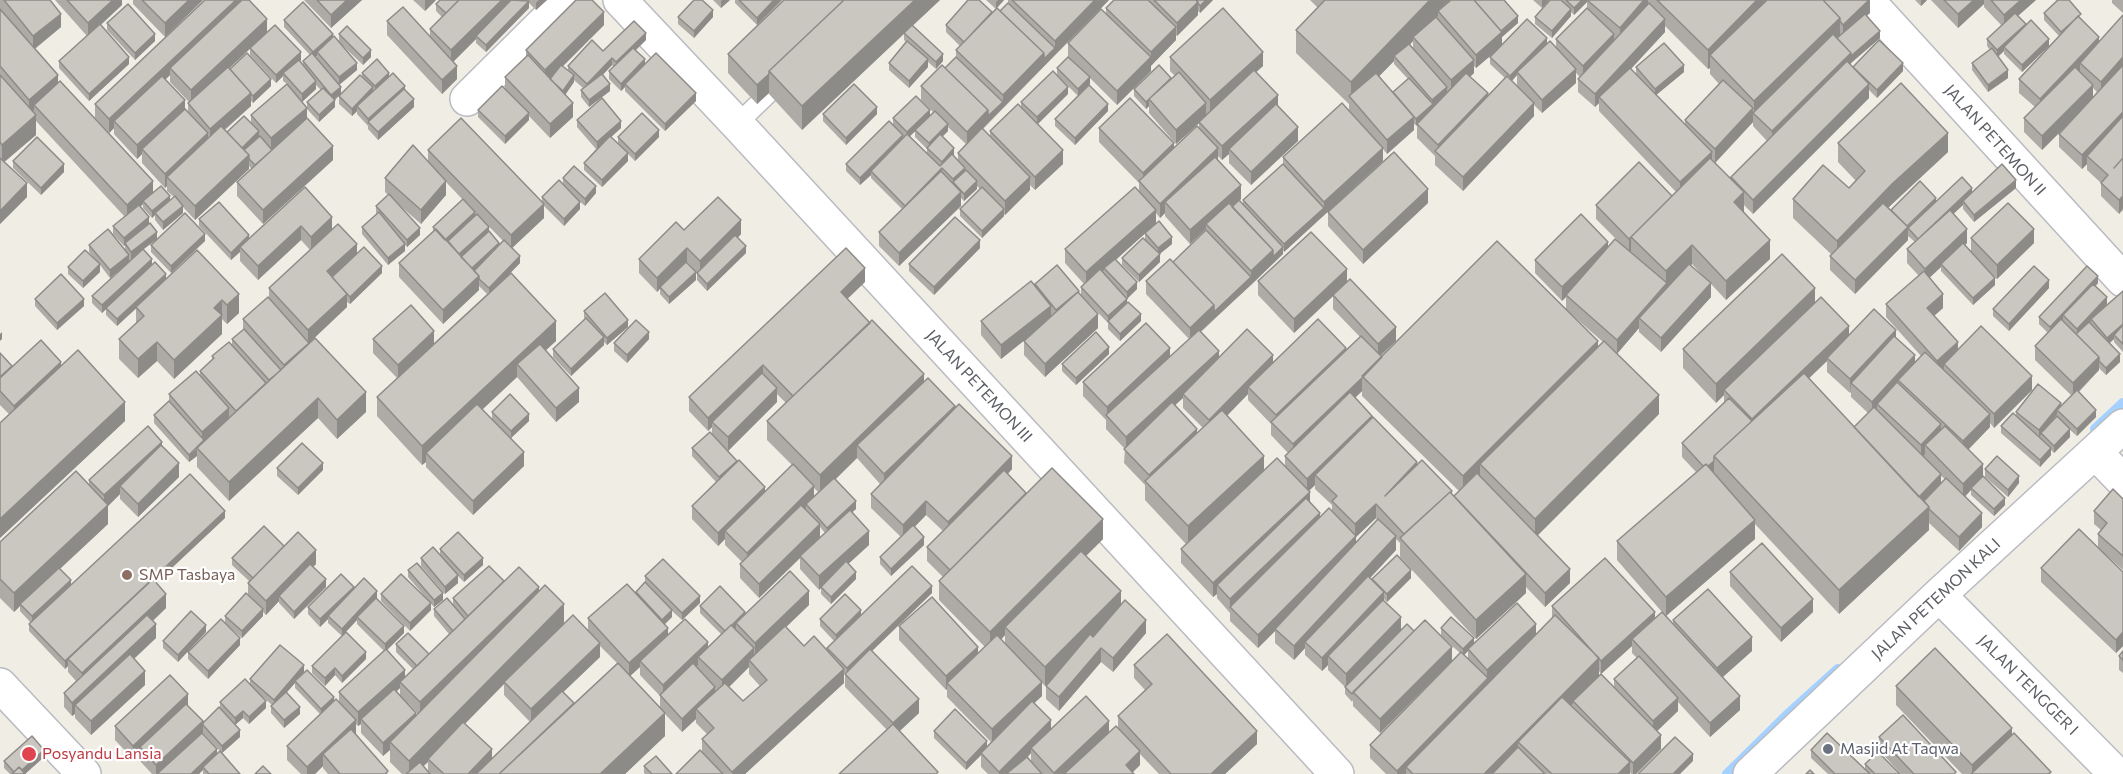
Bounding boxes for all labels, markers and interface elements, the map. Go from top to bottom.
street label: JALAN PETEMON II [1940,81,2050,199]
street label: JALAN PETEMON III [922,326,1036,446]
street label: JALAN PETEMON KALI [1868,534,2004,664]
place label: SMP Tasbaya [139,565,235,585]
marker: SMP Tasbaya [120,568,134,582]
street label: JALAN TENGGER I [1974,631,2082,739]
place label: Masjid At Taqwa [1840,739,1959,759]
marker: Masjid At Taqwa [1821,742,1835,756]
place label: Posyandu Lansia [42,744,162,764]
marker: Posyandu Lansia [20,745,38,763]

